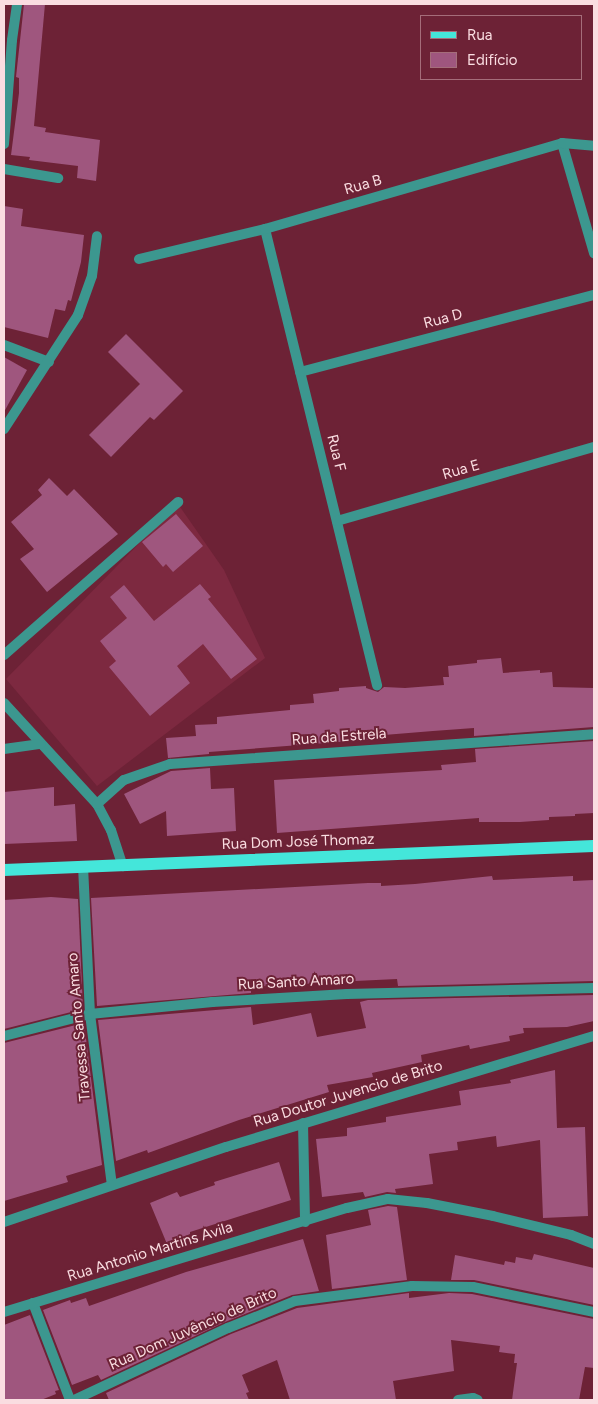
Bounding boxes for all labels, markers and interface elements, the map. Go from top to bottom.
legend [420,15,583,80]
text: Rua [467,26,492,44]
text: Edifício [467,51,517,69]
street label: Rua B [342,171,384,199]
street label: Rua D [422,305,464,333]
street label: Rua F [323,433,349,473]
street label: Rua E [440,456,482,484]
street label: Rua da Estrela [291,725,387,749]
street label: Rua Dom José Thomaz [221,830,375,854]
street label: Travessa Santo Amaro [64,952,94,1102]
street label: Rua Santo Amaro [237,970,355,994]
street label: Rua Doutor Juvencio de Brito [251,1057,445,1131]
street label: Rua Antonio Martins Avila [65,1218,235,1286]
street label: Rua Dom Juvêncio de Brito [106,1284,280,1374]

